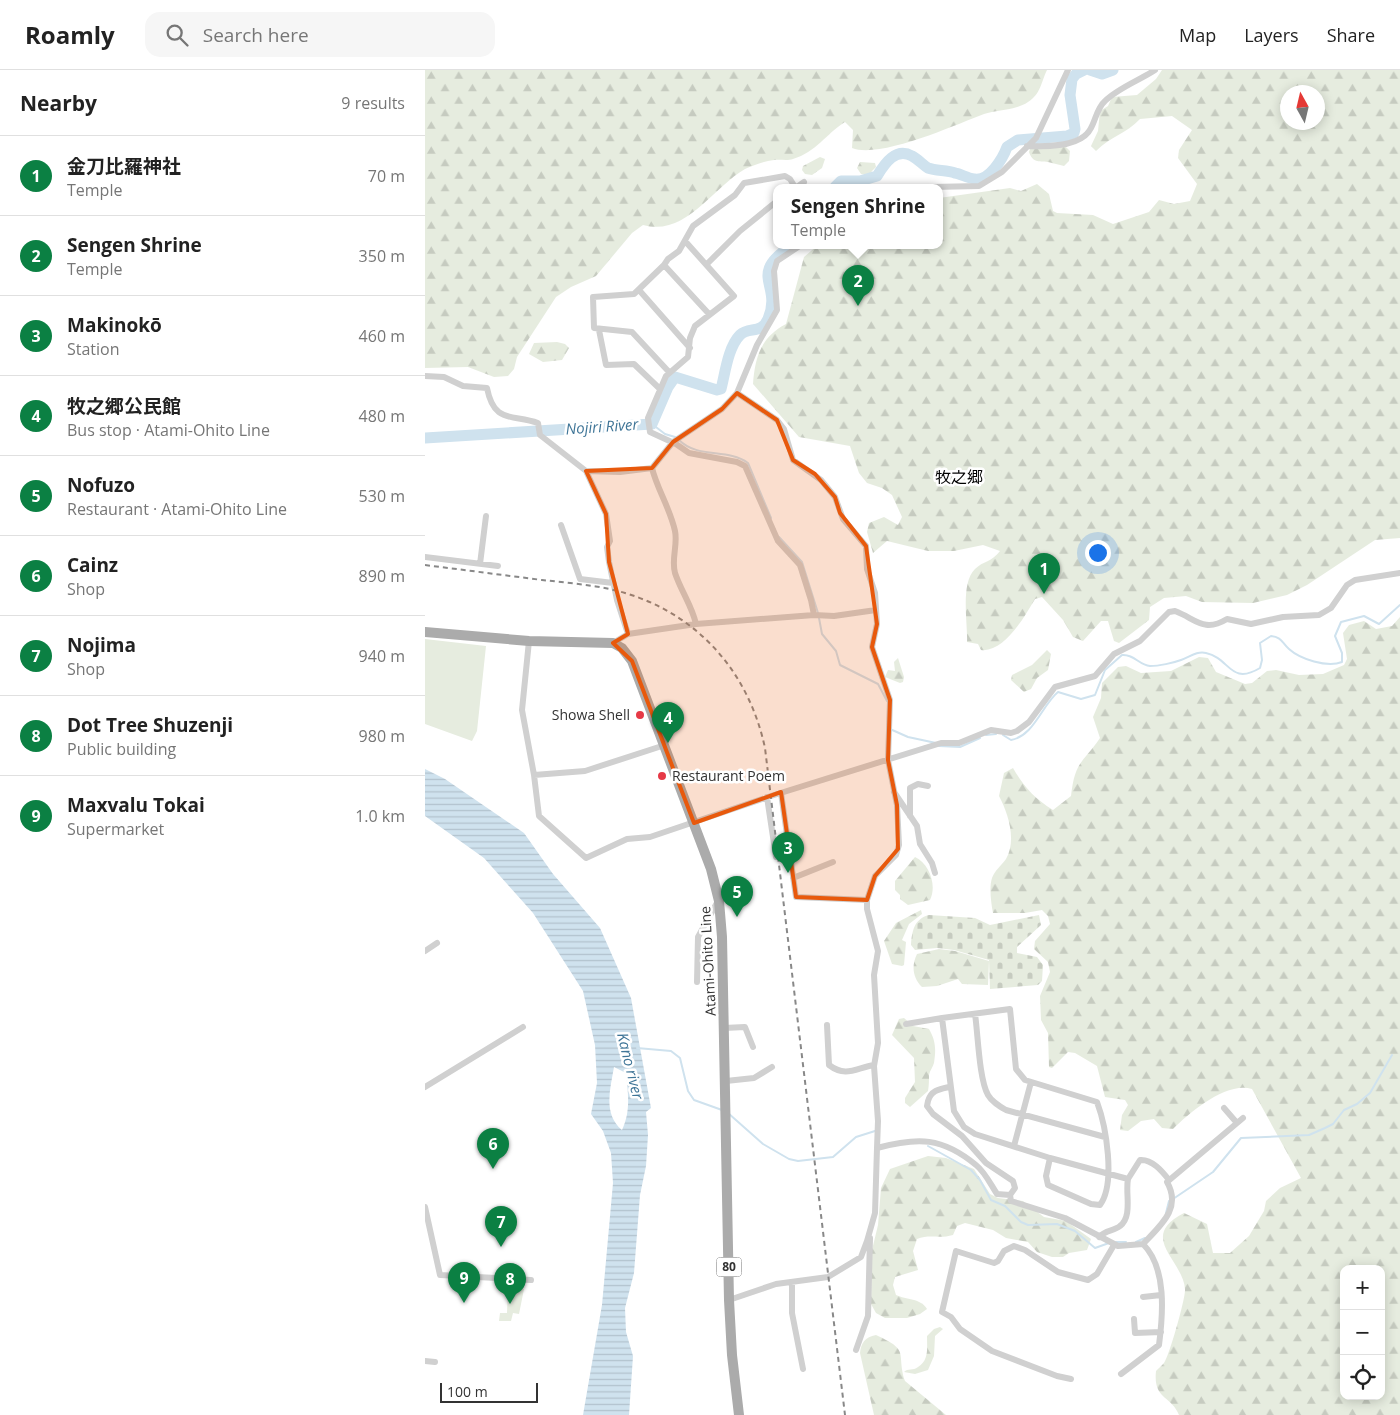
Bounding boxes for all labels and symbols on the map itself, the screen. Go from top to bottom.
north arrow [1280,85,1325,130]
pin: 2 [842,265,874,306]
water label: Nojiri River [565,413,640,439]
district label: 牧之郷 [935,466,983,488]
your location [1085,540,1111,566]
pin: 1 [1028,553,1060,594]
pin: 4 [652,702,684,743]
place label: Showa Shell [552,705,630,724]
marker: Showa Shell [634,709,646,721]
place label: Restaurant Poem [672,766,785,785]
marker: Restaurant Poem [656,770,668,782]
pin: 3 [772,832,804,873]
pin: 5 [721,876,753,917]
street label: Atami-Ohito Line [695,905,720,1016]
water label: Kano river [613,1030,649,1102]
pin: 6 [477,1128,509,1169]
pin: 7 [485,1206,517,1247]
road number: 80 [717,1258,741,1276]
pin: 9 [448,1262,480,1303]
pin: 8 [494,1263,526,1304]
scale bar [440,1380,537,1403]

